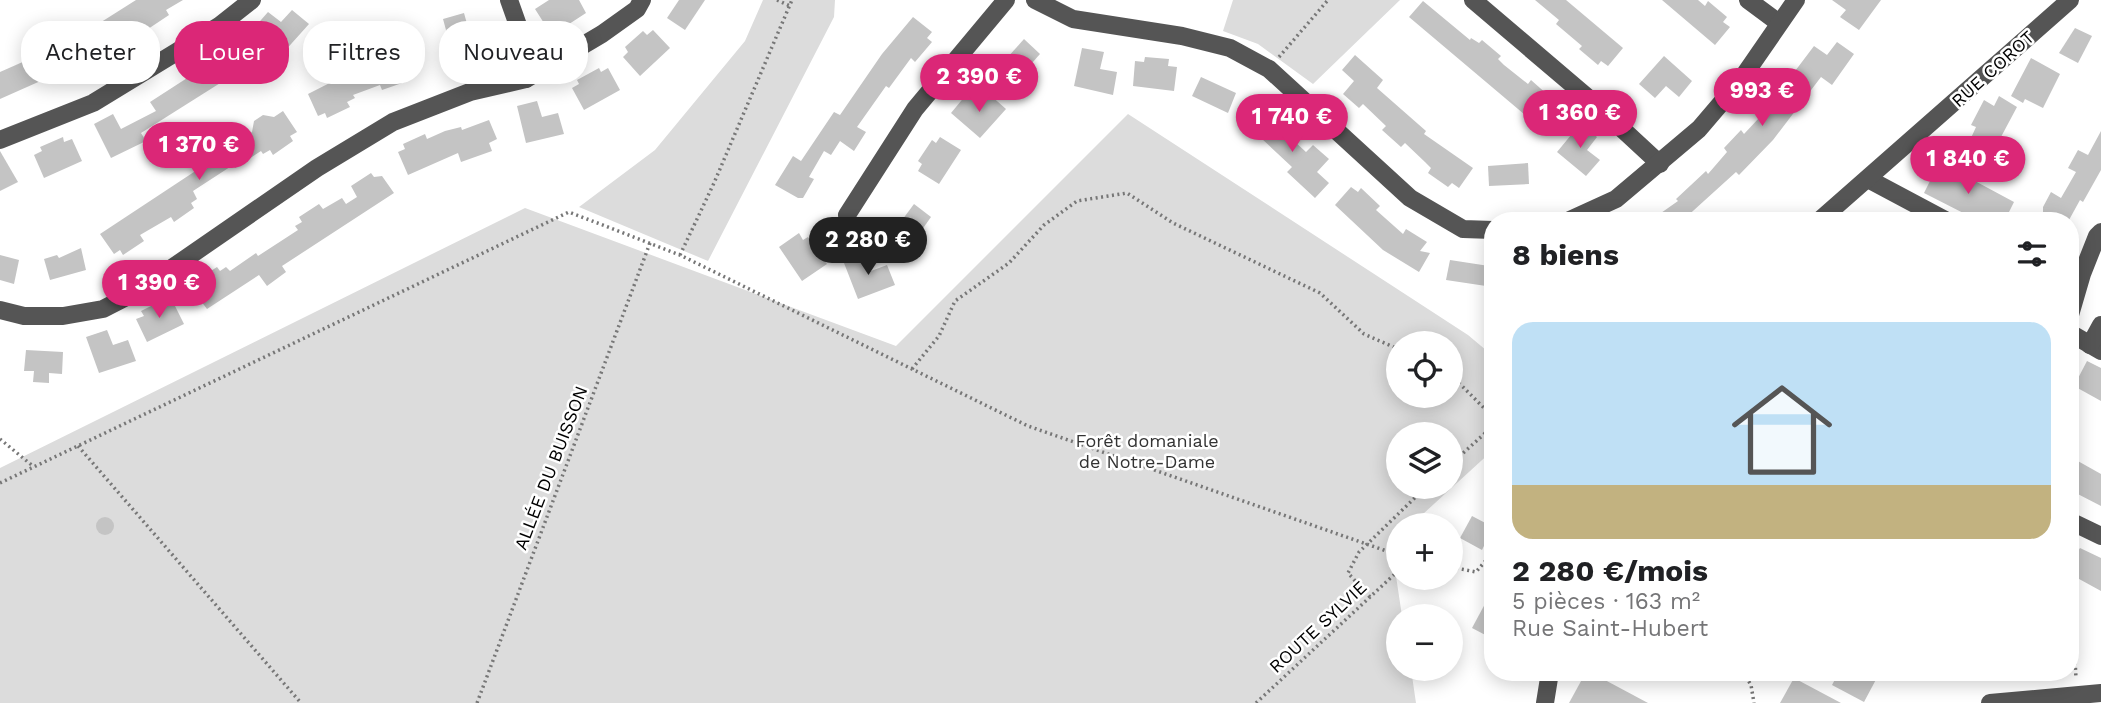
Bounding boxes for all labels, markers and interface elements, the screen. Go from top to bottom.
chip: Acheter [21,21,160,84]
chip: Louer [174,21,289,84]
chip: Filtres [303,21,425,84]
chip: Nouveau [439,21,588,84]
street label: RUE COROT [1947,26,2038,111]
pin: 2 390 € [914,54,1044,114]
text: 2 390 € [936,63,1022,90]
pin: 993 € [1713,68,1811,128]
text: 993 € [1730,77,1794,104]
pin: 1 360 € [1515,90,1645,150]
pin: 1 740 € [1227,94,1357,154]
text: 1 360 € [1539,99,1621,126]
text: 1 740 € [1252,103,1332,130]
pin: 1 370 € [134,122,264,182]
text: 1 370 € [159,131,239,158]
pin: 1 840 € [1903,136,2033,196]
text: 1 840 € [1926,145,2010,172]
pin: 2 280 € [803,218,933,277]
text: 2 280 € [825,226,911,253]
icon: filters [2013,235,2051,273]
text: 8 biens [1512,237,1619,272]
pin: 1 390 € [94,260,224,320]
text: 1 390 € [118,269,200,296]
map controls [1386,331,1463,681]
button: locate [1386,331,1463,408]
icon: home [1719,367,1845,493]
street label: ALLÉE DU BUISSON [510,383,592,553]
button: layers [1386,422,1463,499]
park label: Forêt domaniale de Notre-Dame [1075,430,1219,472]
button: + [1386,513,1463,590]
text: 2 280 €/mois [1512,553,1708,588]
street label: ROUTE SYLVIE [1265,576,1371,677]
text: 5 pièces · 163 m² [1512,588,1700,615]
button: − [1386,604,1463,681]
text: Rue Saint-Hubert [1512,615,1708,642]

